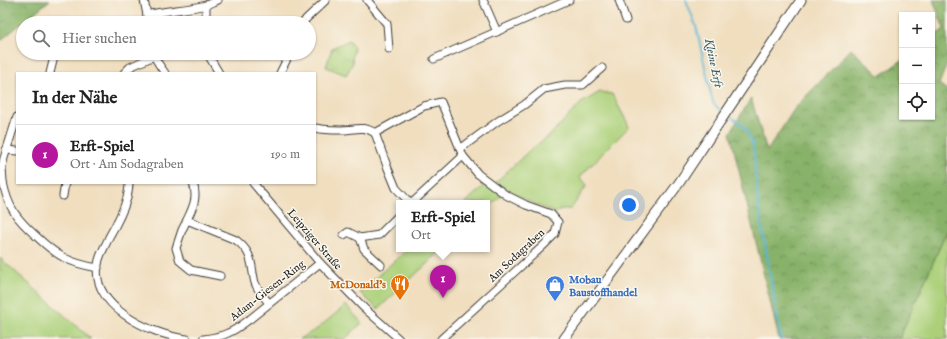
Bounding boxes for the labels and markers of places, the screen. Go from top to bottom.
pin: 1 [430,265,456,298]
restaurant icon: McDonald's [389,273,411,301]
place label: Mobau Baustoffhandel [569,273,638,300]
shop icon: Mobau Baustoffhandel [544,274,566,302]
place label: McDonald's [330,278,386,292]

